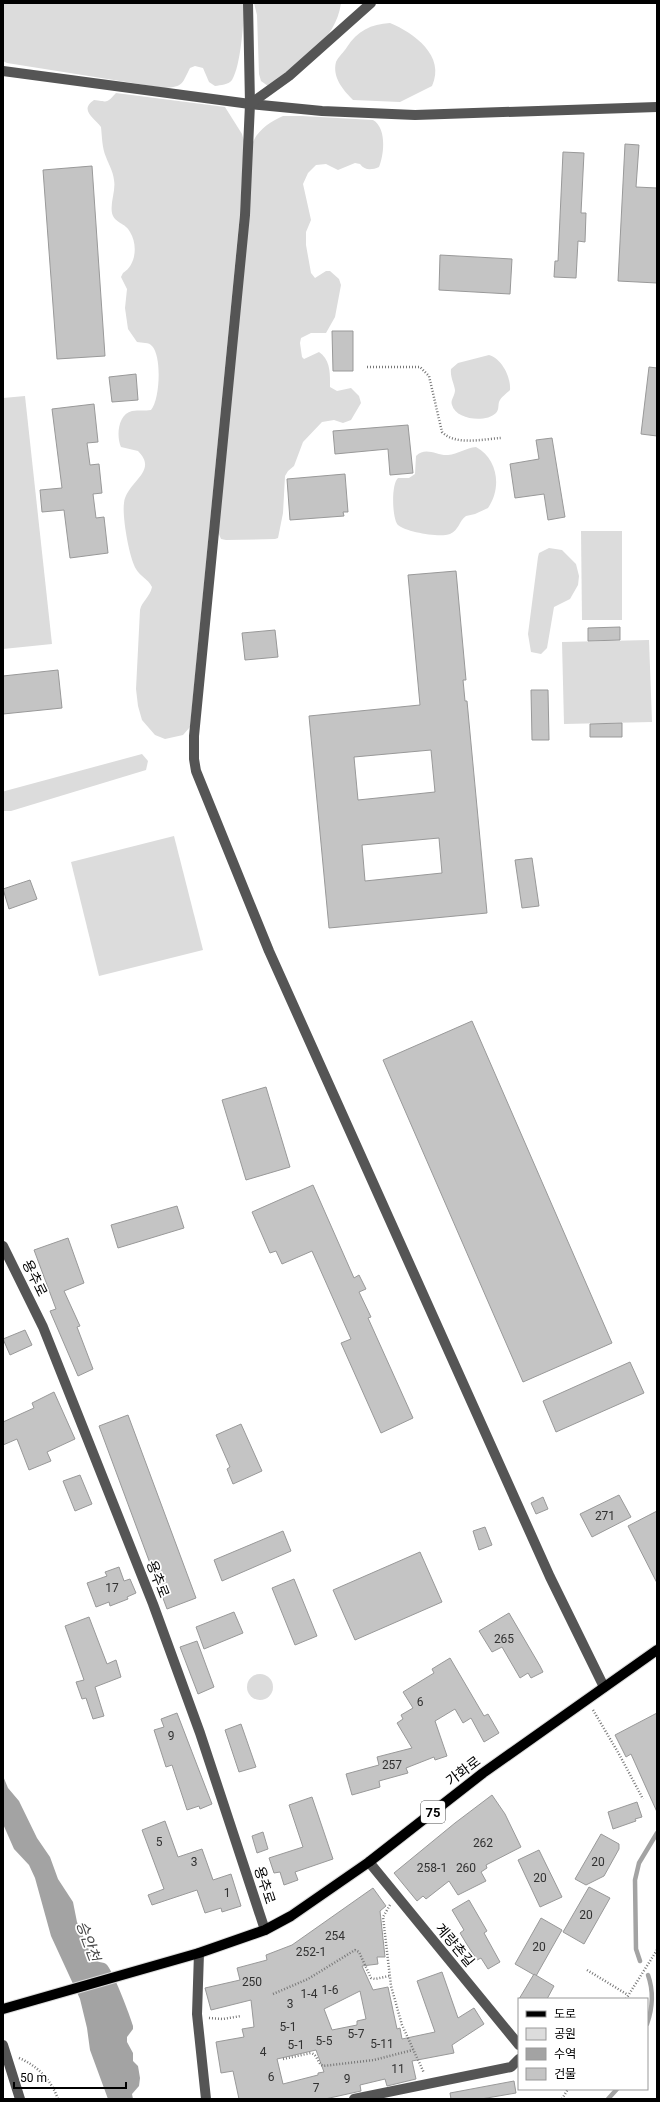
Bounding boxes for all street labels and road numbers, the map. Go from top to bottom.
street label: 용추로 [19,1257,51,1299]
street label: 용추로 [144,1558,172,1600]
street label: 가화로 [443,1753,483,1789]
road number: 75 [421,1801,445,1823]
street label: 용추로 [251,1864,279,1906]
street label: 계량촌길 [432,1920,478,1970]

